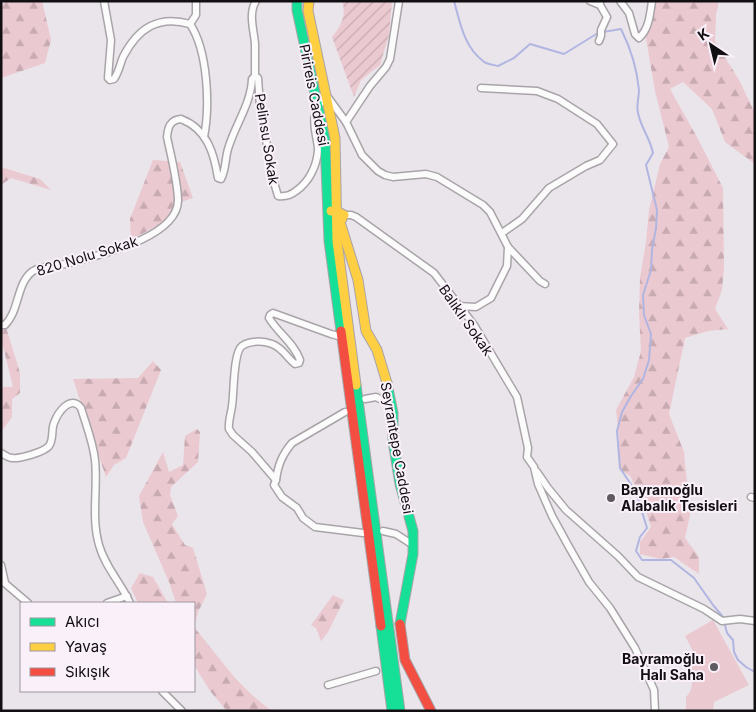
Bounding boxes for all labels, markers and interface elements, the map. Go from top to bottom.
north arrow [686,20,736,70]
text: K [694,24,712,44]
street label: Pirireis Caddesi [296,43,333,147]
street label: Pelinsu Sokak [252,92,283,186]
street label: 820 Nolu Sokak [34,232,140,279]
street label: Balıklı Sokak [436,281,497,359]
street label: Seyrantepe Caddesi [378,381,417,515]
place label: Bayramoğlu Alabalık Tesisleri [621,481,737,514]
marker: Bayramoğlu Alabalık Tesisleri [605,492,617,504]
legend [20,602,195,692]
text: Akıcı [65,612,99,631]
text: Yavaş [65,637,107,656]
place label: Bayramoğlu Halı Saha [622,650,704,683]
marker: Bayramoğlu Halı Saha [708,661,720,673]
text: Sıkışık [65,662,111,681]

